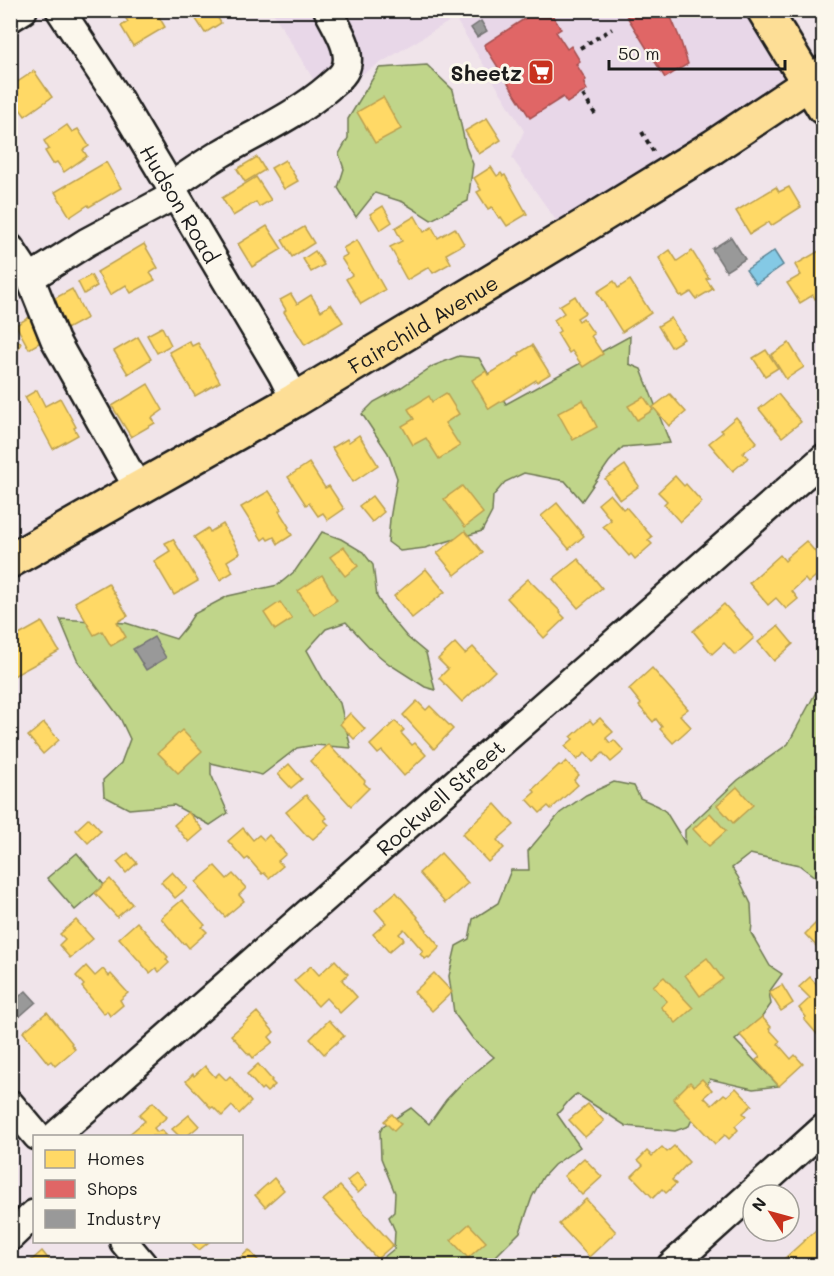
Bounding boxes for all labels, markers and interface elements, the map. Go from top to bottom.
scale bar [609,33,784,71]
text: 50 m [618,41,660,65]
supermarket icon: Sheetz [526,57,556,87]
place label: Sheetz [450,59,522,86]
street label: Hudson Road [135,139,226,268]
street label: Fairchild Avenue [342,268,502,379]
street label: Rockwell Street [370,733,510,861]
legend [33,1135,243,1243]
text: Homes [87,1146,145,1170]
text: Shops [87,1176,138,1200]
north arrow [741,1183,801,1243]
text: N [746,1193,771,1215]
text: Industry [87,1206,161,1230]

